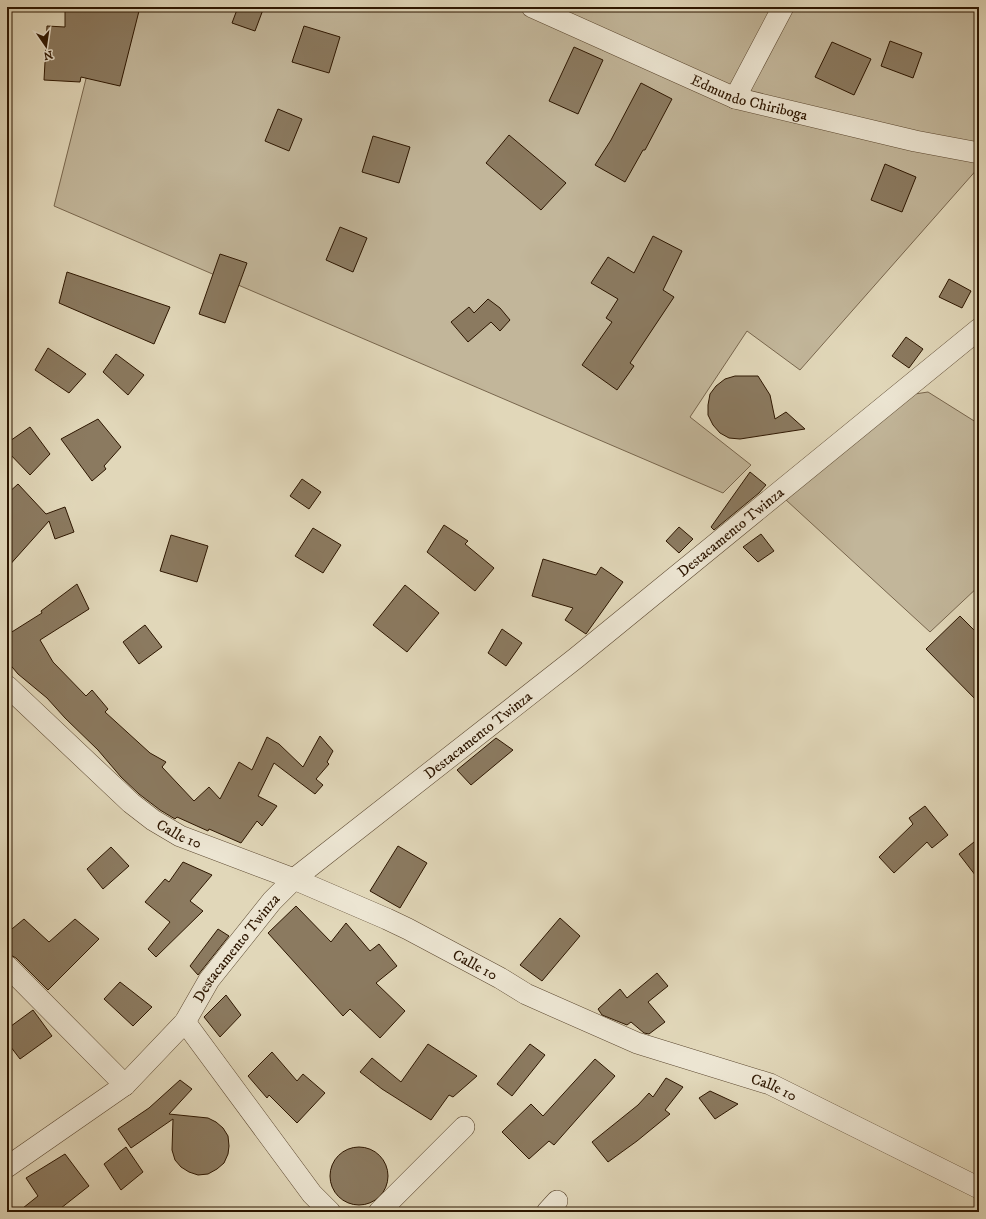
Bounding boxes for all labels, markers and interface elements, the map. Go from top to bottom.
north arrow [26,26,66,66]
text: N [42,47,54,63]
street label: Edmundo Chiriboga [688,70,810,125]
street label: Destacamento Twinza [673,482,788,581]
street label: Destacamento Twinza [420,686,536,783]
street label: Calle 10 [153,815,204,853]
street label: Destacamento Twinza [189,889,284,1006]
street label: Calle 10 [449,945,501,984]
street label: Calle 10 [749,1069,800,1105]

